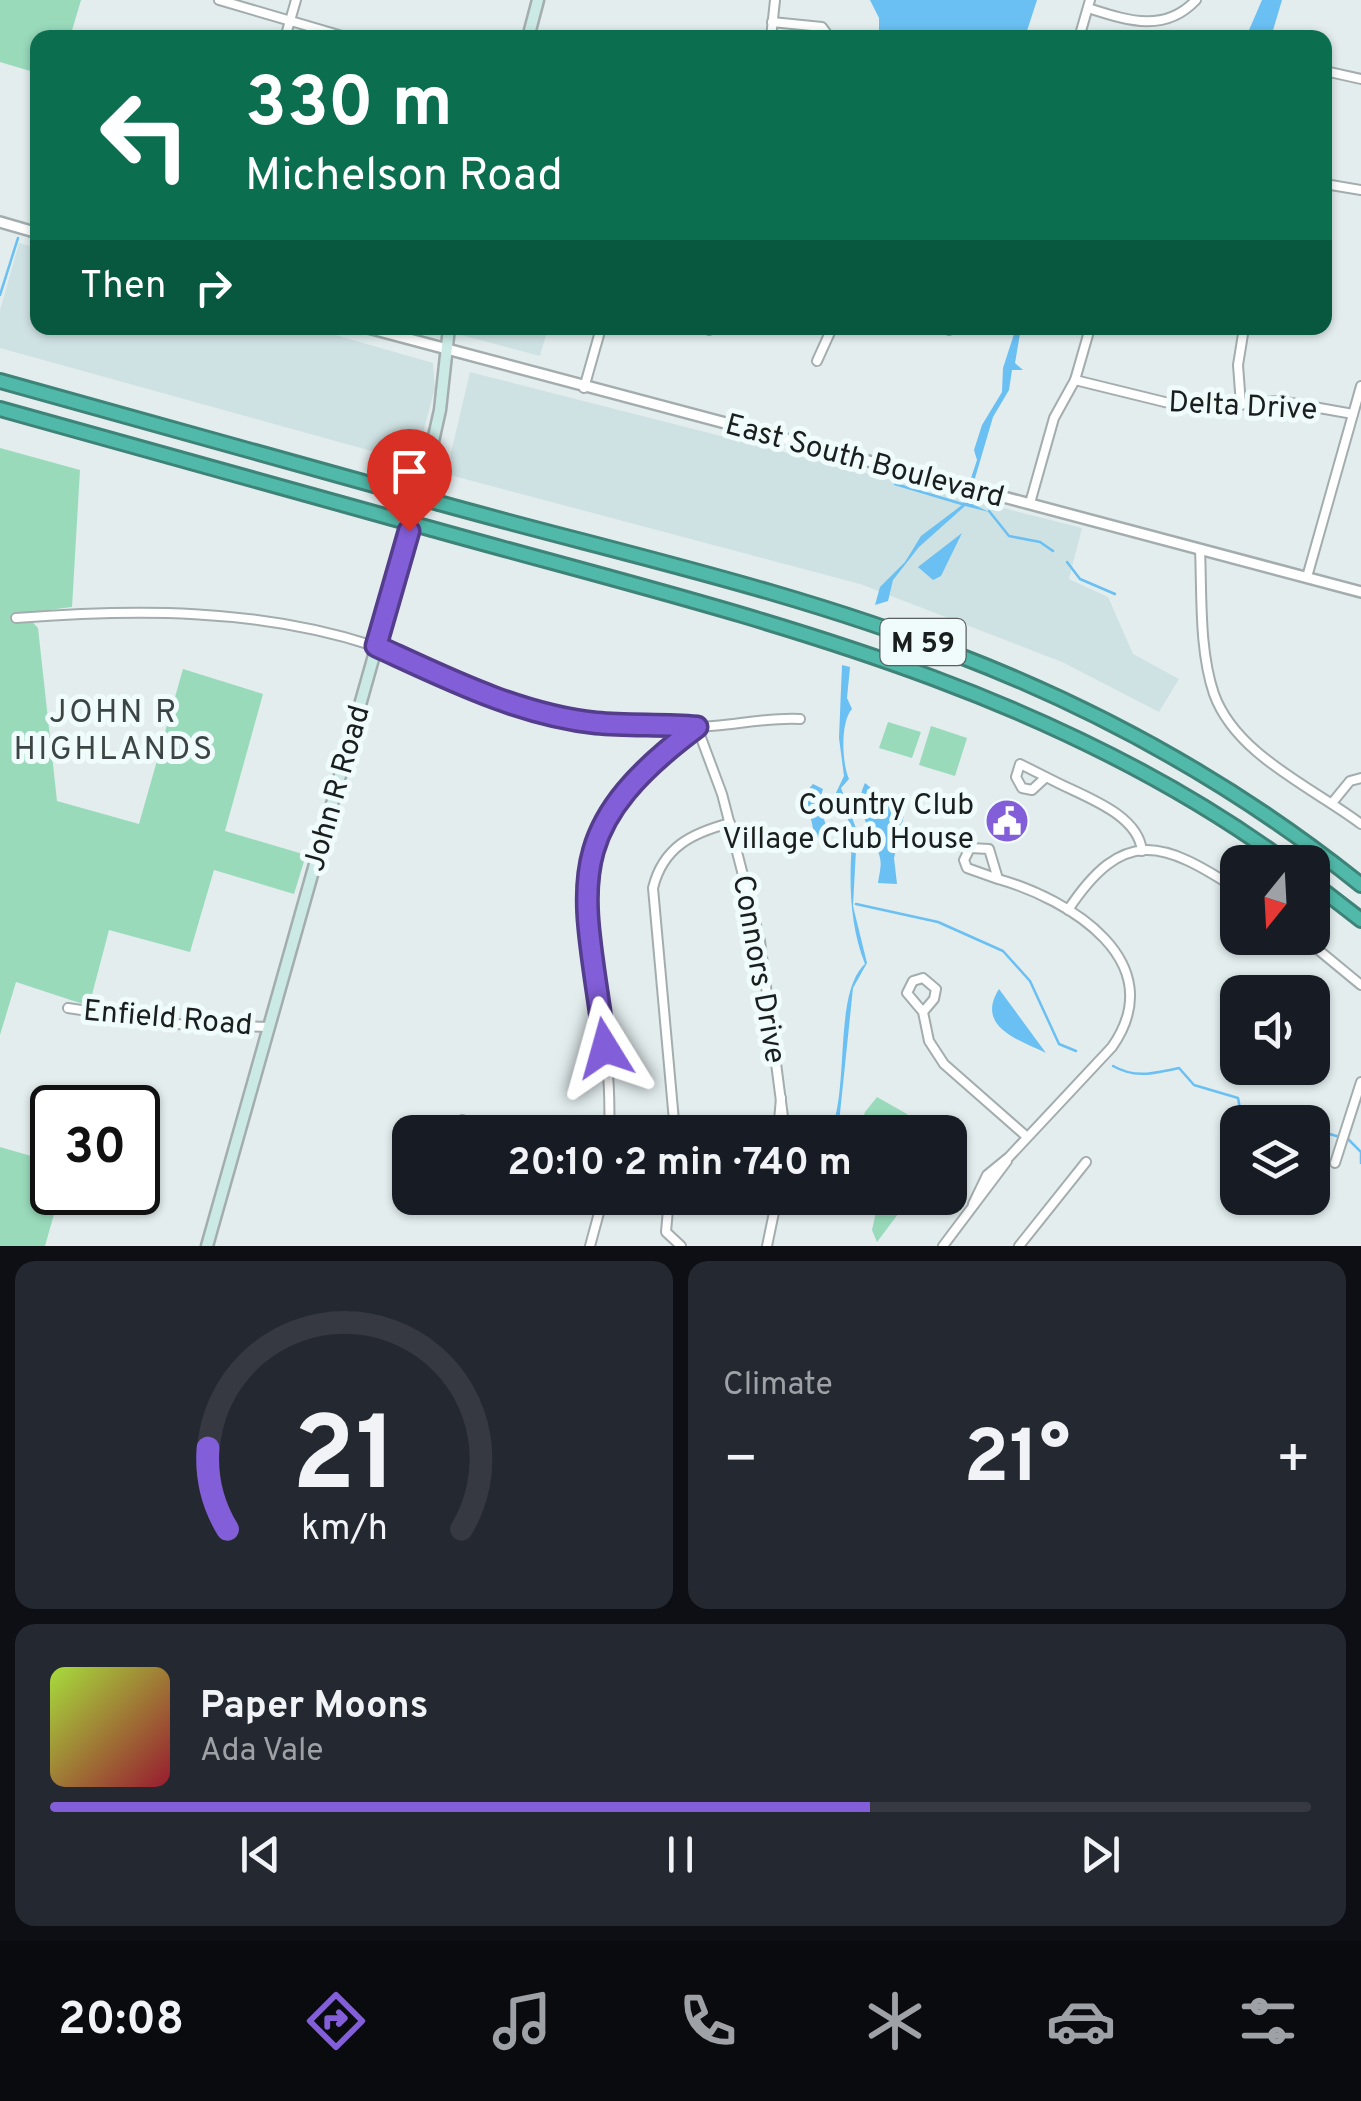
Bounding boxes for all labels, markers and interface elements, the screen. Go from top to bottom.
text: 330 m [245,62,453,151]
icon: left [80,70,210,200]
text: Michelson Road [245,149,563,206]
icon: right [186,260,241,315]
text: Then [80,263,166,312]
street label: Delta Drive [1167,385,1318,430]
street label: East South Boulevard [721,407,1008,517]
pin [367,429,452,532]
icon: arrive [382,444,437,499]
road number: M 59 [880,619,966,665]
district label: JOHN R HIGHLANDS [13,694,215,771]
street label: John R Road [297,701,380,876]
place label: Country Club Village Club House [722,788,974,859]
public building icon: Country Club Village Club House [984,798,1030,844]
north arrow [1220,845,1330,955]
map controls [1220,845,1330,1215]
street label: Connors Drive [723,872,792,1067]
button: sound [1220,975,1330,1085]
street label: Enfield Road [82,994,254,1045]
position arrow [553,996,657,1100]
speed limit sign: 30 [30,1085,160,1215]
button: layers [1220,1105,1330,1215]
text: 20:10 · 2 min · 740 m [507,1140,852,1189]
text: Climate [723,1366,833,1406]
text: 21 [291,1395,397,1527]
text: 21° [963,1414,1071,1509]
text: − [723,1427,758,1497]
text: + [1276,1427,1311,1497]
text: km/h [301,1507,387,1553]
text: Paper Moons [200,1683,429,1732]
text: Ada Vale [200,1732,324,1772]
icon: previous [233,1827,288,1882]
icon: pause [653,1827,708,1882]
icon: next [1073,1827,1128,1882]
icon: directions [301,1986,371,2056]
icon: music [487,1986,557,2056]
icon: phone [673,1986,743,2056]
icon: climate [860,1986,930,2056]
icon: car [1046,1986,1116,2056]
icon: filters [1233,1986,1303,2056]
text: 20:08 [58,1993,184,2050]

